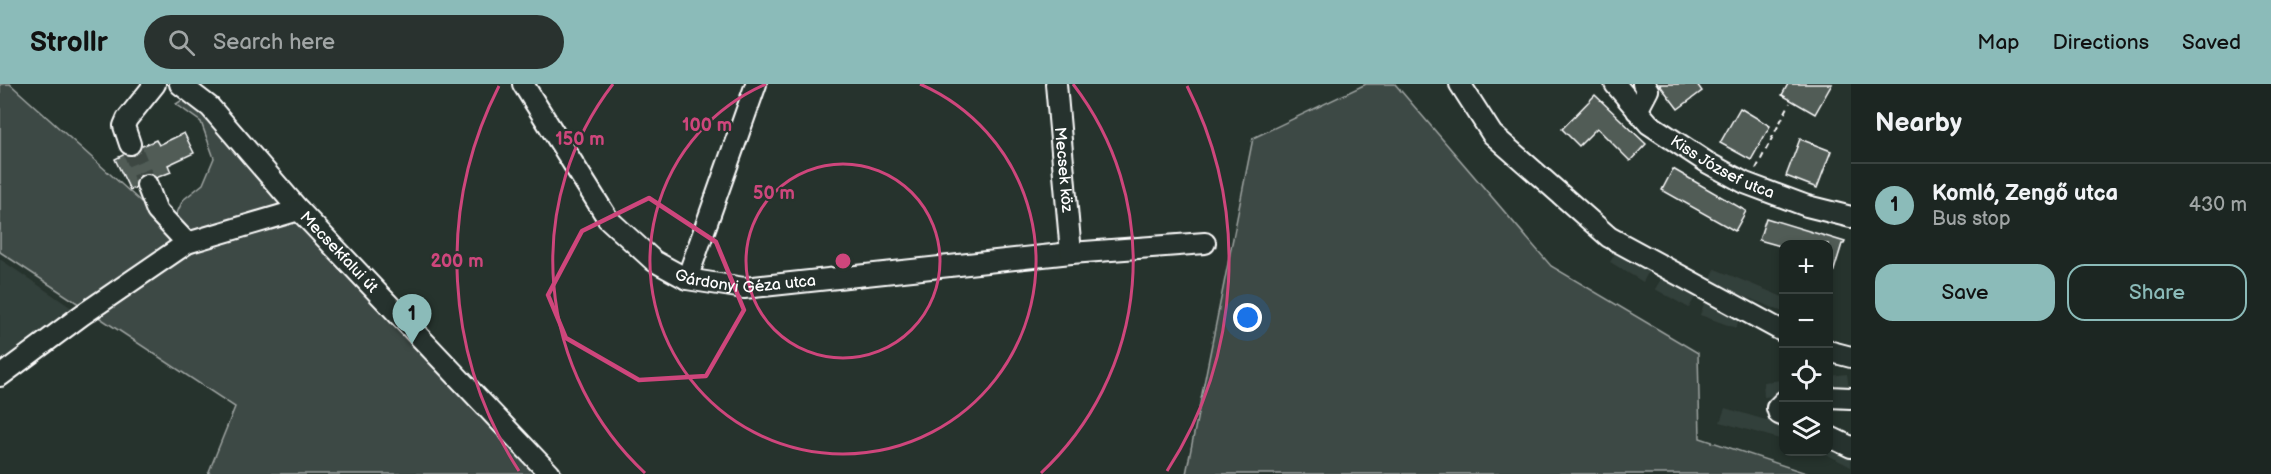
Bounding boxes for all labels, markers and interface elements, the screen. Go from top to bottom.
search box [144,15,564,69]
text: Strollr [30,26,108,59]
icon: search [165,26,198,59]
text: Search here [213,29,335,56]
text: Map [1977,30,2020,55]
text: Directions [2053,30,2149,55]
text: Saved [2182,30,2241,55]
text: Nearby [1875,108,1962,139]
text: 100 m [682,115,732,136]
street label: Mecsek köz [1050,126,1077,213]
text: 150 m [555,129,605,150]
street label: Kiss József utca [1667,131,1777,203]
text: Komló, Zengő utca [1932,180,2118,207]
text: 50 m [753,183,795,204]
text: 1 [1890,193,1899,217]
text: 430 m [2189,193,2247,217]
text: Bus stop [1932,207,2011,231]
street label: Mecsekfalui út [296,208,382,297]
map controls [1779,240,1833,456]
button: + [1779,240,1833,294]
text: 200 m [430,251,484,272]
centre of rings [833,251,853,271]
button: Save [1875,264,2055,321]
button: Share [2067,264,2247,321]
street label: Gárdonyi Géza utca [671,265,817,298]
pin: 1 [392,294,432,344]
button: − [1779,294,1833,348]
your location [1233,303,1262,332]
button: locate [1779,348,1833,402]
button: layers [1779,402,1833,456]

